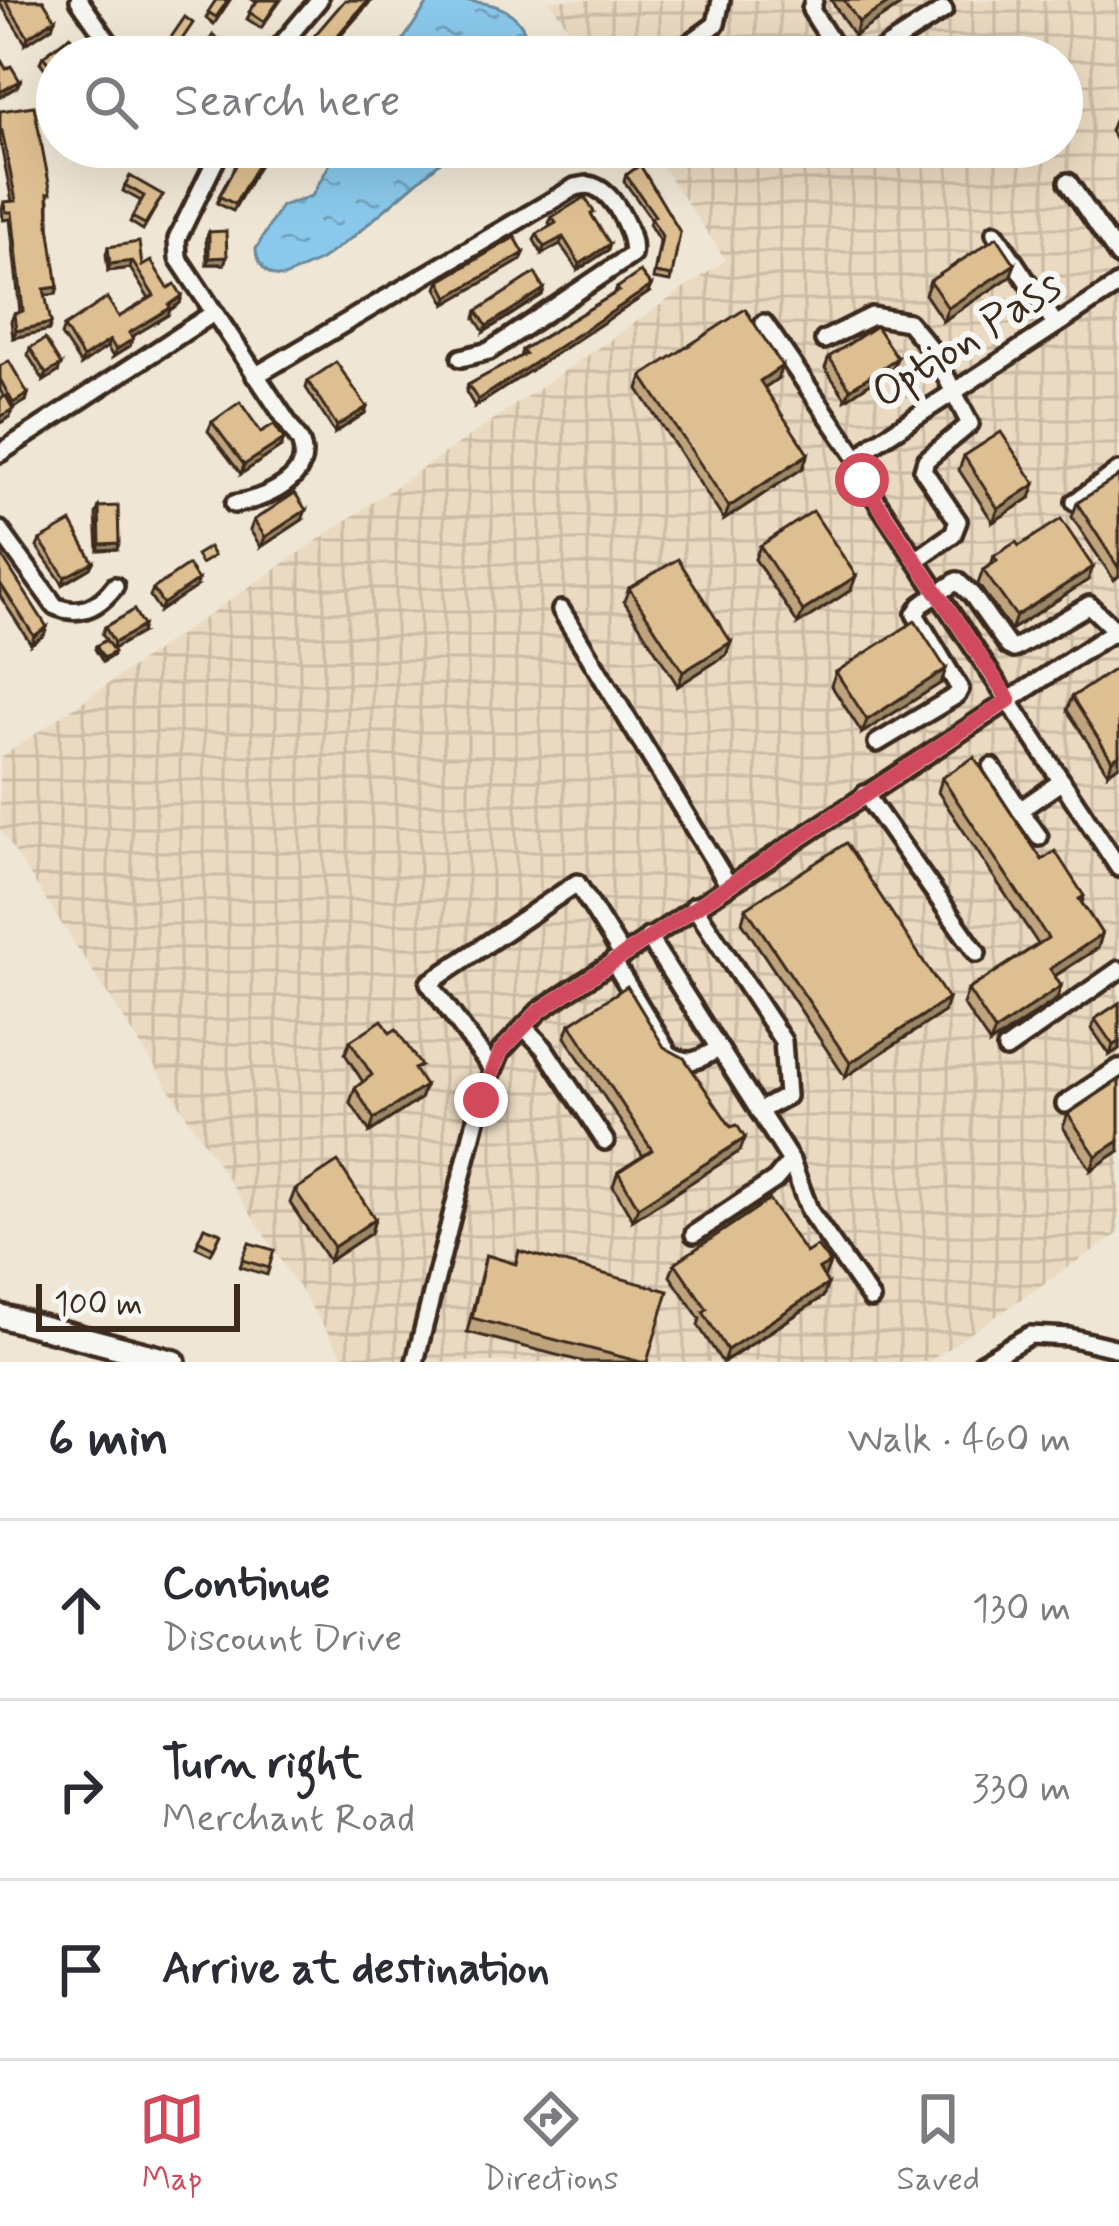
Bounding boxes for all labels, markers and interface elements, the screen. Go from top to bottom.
search box [36,36,1083,168]
icon: search [78,69,144,135]
text: Search here [174,73,401,132]
street label: Option Pass [861,256,1074,423]
route start [835,453,889,507]
route end [454,1073,508,1127]
scale bar [36,1278,240,1331]
text: 100 m [54,1283,143,1327]
text: 6 min [48,1407,169,1473]
text: Walk · 460 m [847,1415,1071,1466]
text: Continue [162,1555,330,1614]
icon: ahead [48,1577,114,1643]
text: 130 m [972,1584,1071,1635]
text: Discount Drive [162,1614,402,1665]
text: Turn right [162,1735,362,1794]
icon: right [48,1757,114,1823]
text: 330 m [972,1764,1071,1815]
text: Merchant Road [162,1794,415,1845]
icon: arrive [48,1937,114,2003]
text: Arrive at destination [162,1940,550,1999]
tab: Map [139,2086,205,2202]
tab: Directions [483,2086,619,2202]
tab: Saved [897,2086,980,2202]

